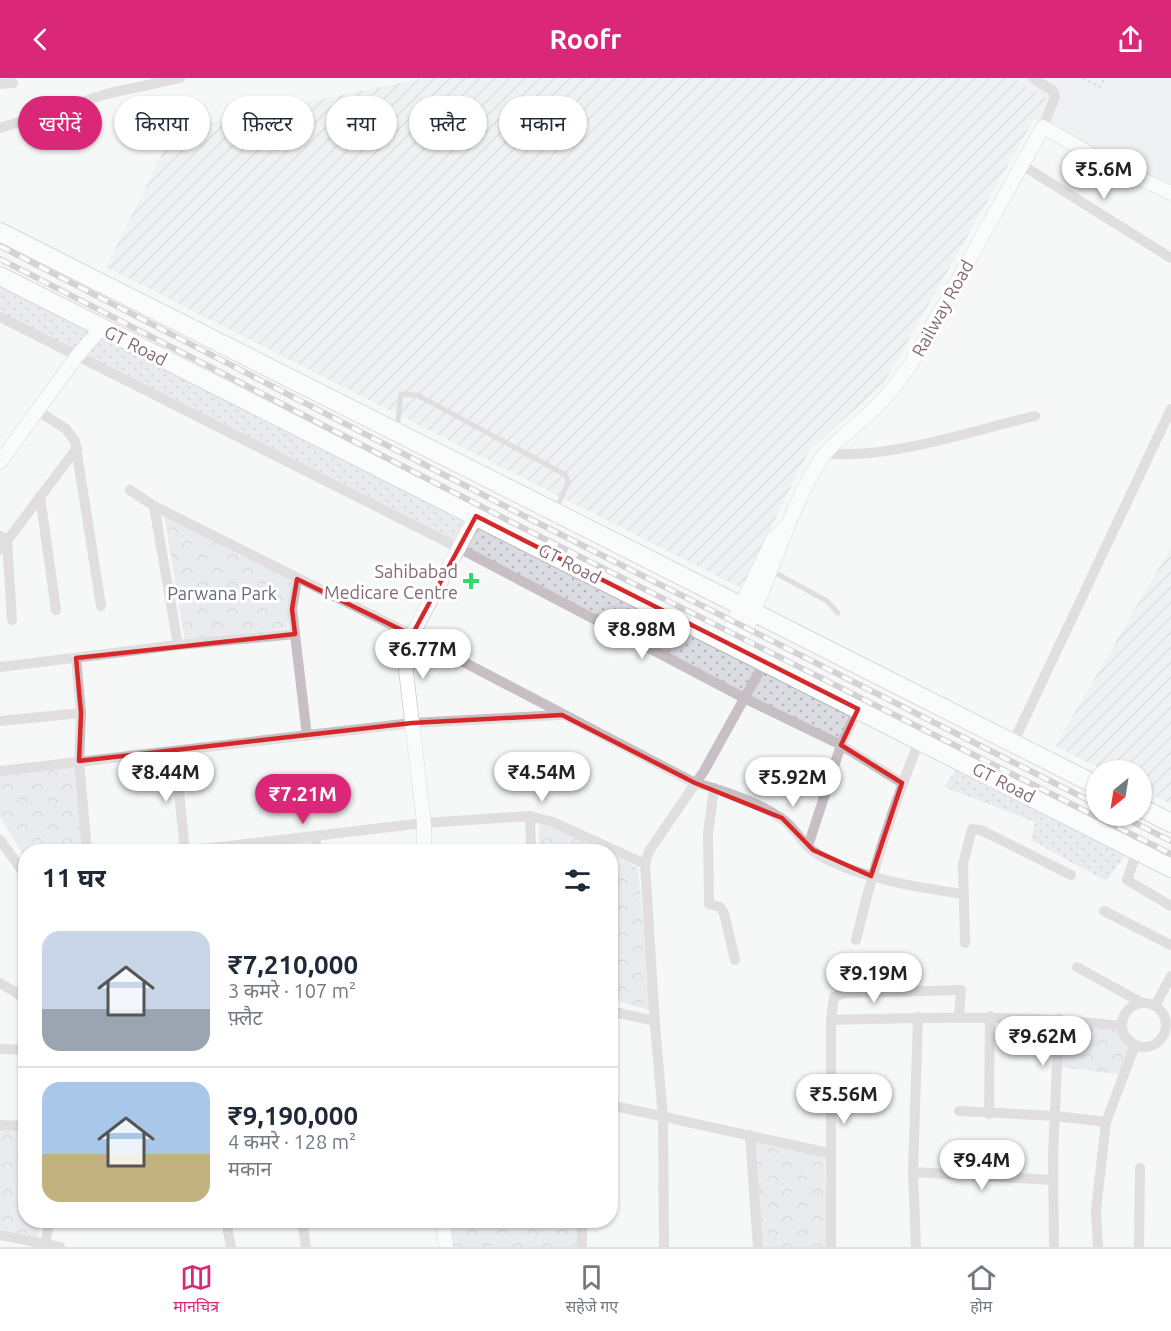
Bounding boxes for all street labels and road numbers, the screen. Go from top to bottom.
street label: Railway Road [907,256,977,360]
street label: GT Road [101,321,171,369]
street label: GT Road [535,539,605,587]
street label: GT Road [969,758,1039,806]

